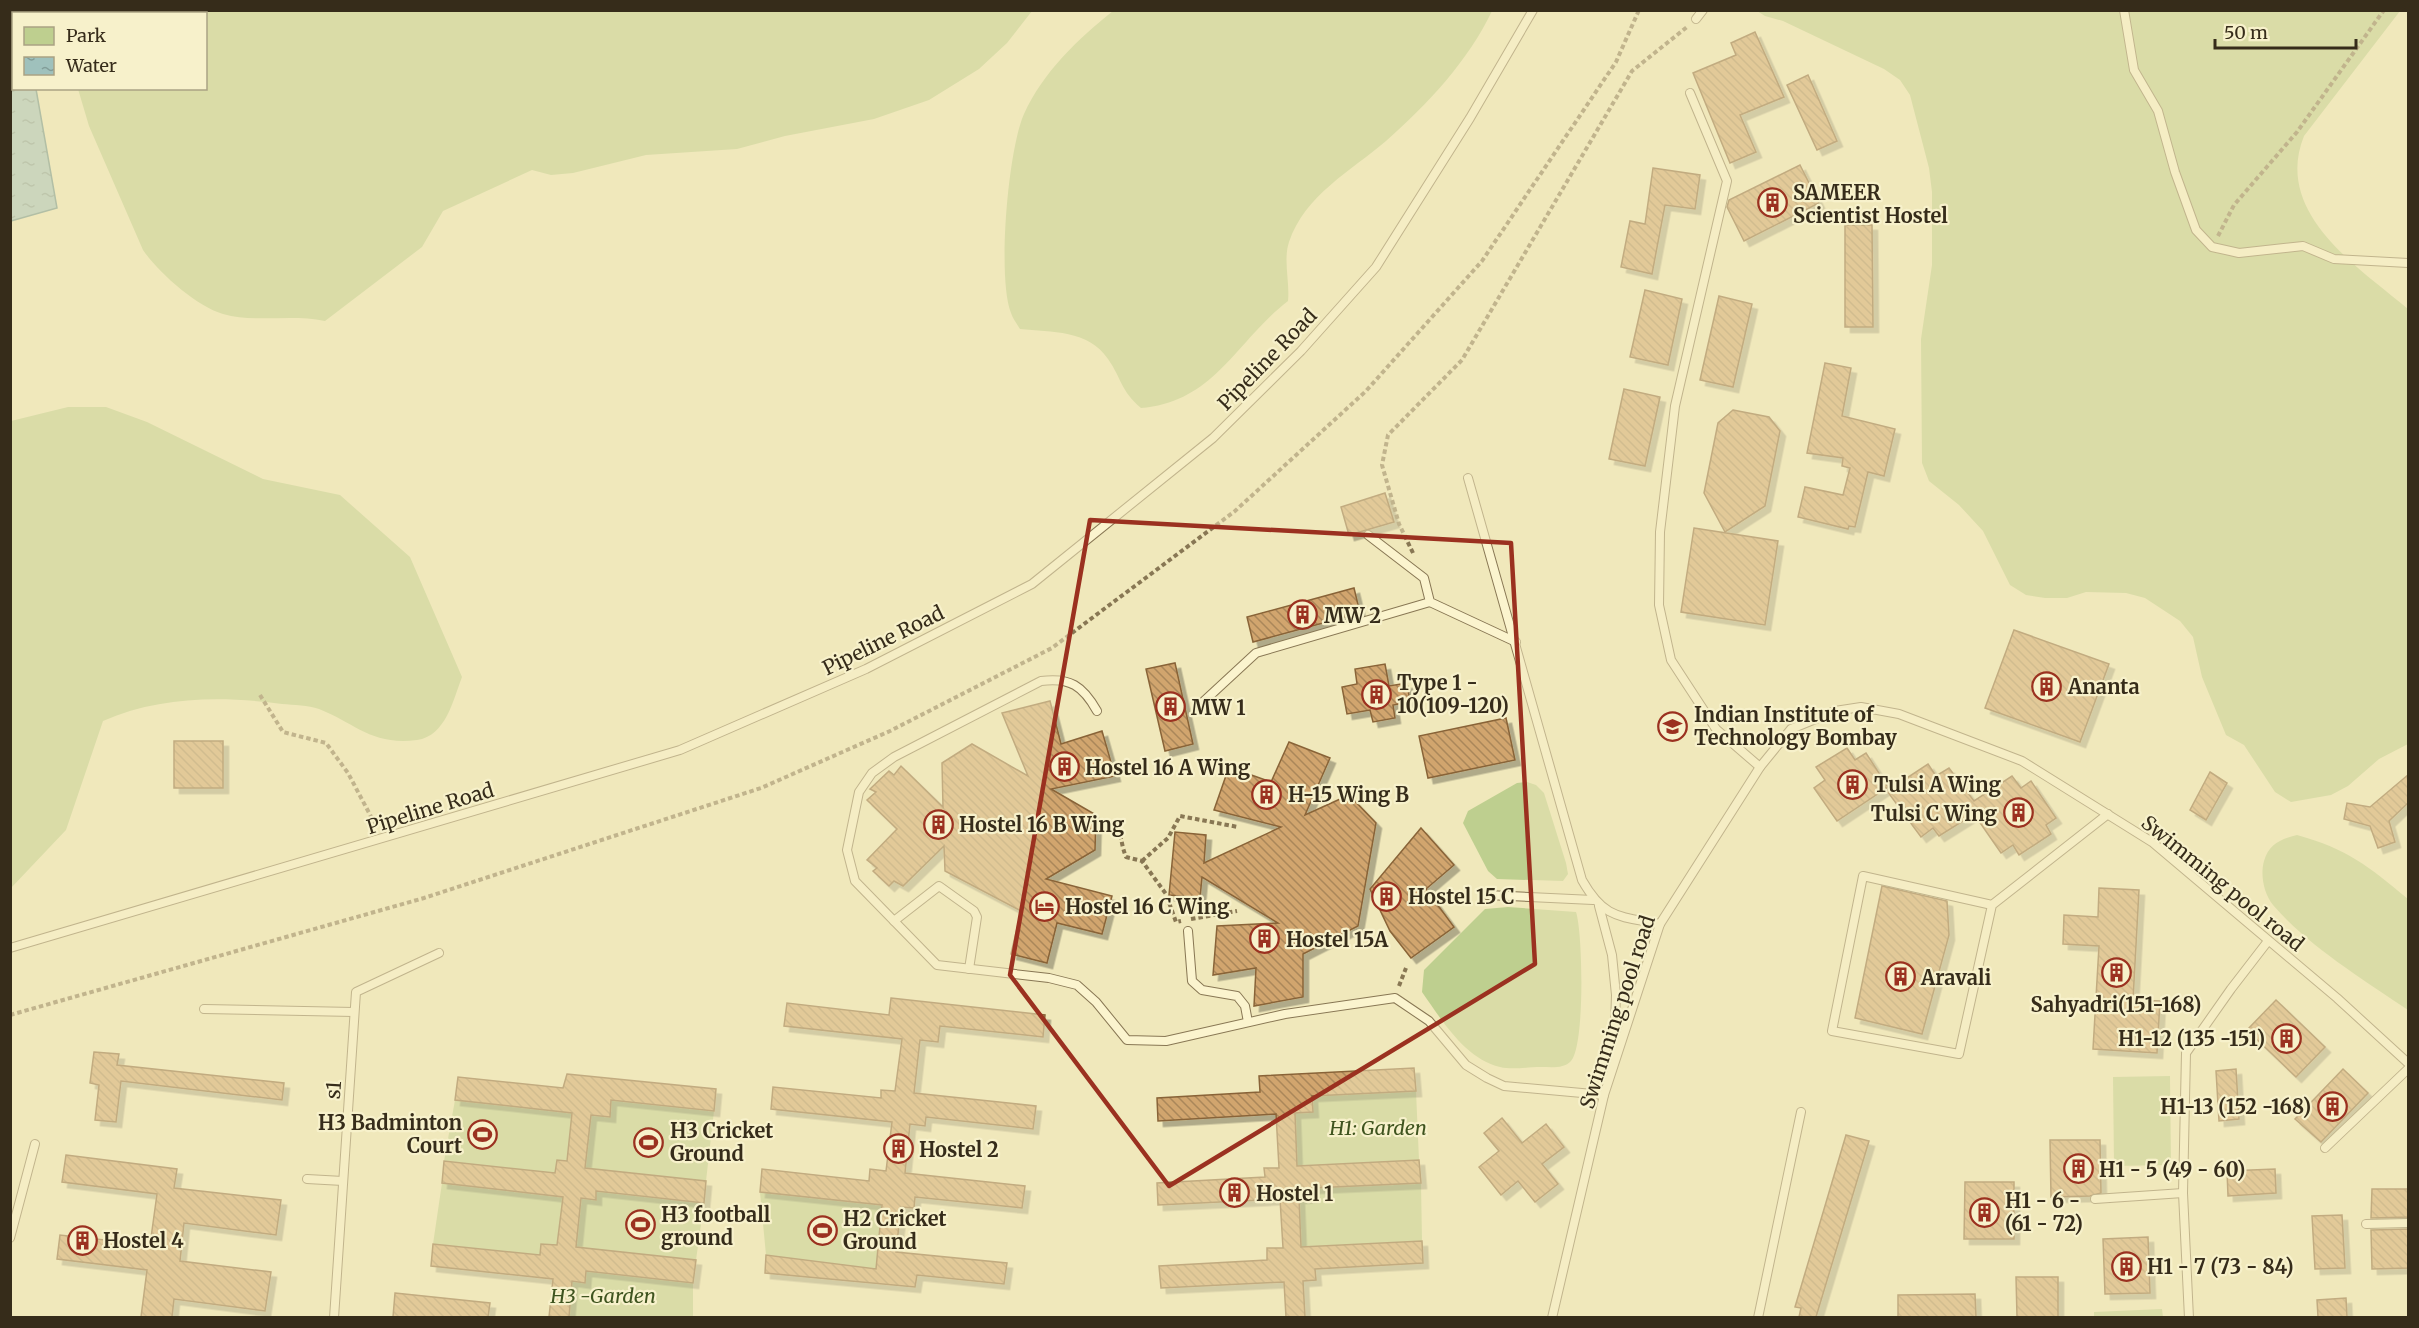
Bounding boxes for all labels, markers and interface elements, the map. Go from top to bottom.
legend [12,12,207,90]
scale bar [2215,12,2356,50]
text: 50 m [2224,21,2268,44]
text: Park [66,24,107,47]
text: Water [65,54,117,77]
place label: SAMEER Scientist Hostel [1793,180,1948,228]
building icon: SAMEER Scientist Hostel [1756,187,1788,219]
street label: Pipeline Road [1212,303,1322,415]
building icon: MW 2 [1287,599,1319,631]
street label: Pipeline Road [818,600,948,680]
place label: MW 2 [1324,603,1381,628]
place label: Type 1 - 10(109-120) [1397,670,1509,718]
building icon: Ananta [2031,670,2063,702]
place label: Ananta [2067,674,2140,699]
building icon: Type 1 - 10(109-120) [1360,678,1392,710]
building icon: MW 1 [1154,691,1186,723]
place label: MW 1 [1191,695,1246,720]
place label: Indian Institute of Technology Bombay [1694,702,1897,750]
school or university icon: Indian Institute of Technology Bombay [1657,710,1689,742]
building icon: Hostel 16 A Wing [1048,751,1080,783]
place label: Hostel 16 A Wing [1085,755,1251,780]
building icon: Tulsi A Wing [1837,768,1869,800]
place label: Tulsi A Wing [1874,772,2002,797]
street label: Pipeline Road [363,777,497,839]
building icon: H-15 Wing B [1251,778,1283,810]
place label: H-15 Wing B [1288,782,1409,807]
building icon: Tulsi C Wing [2002,797,2034,829]
place label: Tulsi C Wing [1871,801,1997,826]
building icon: Hostel 16 B Wing [922,808,954,840]
street label: Swimming pool road [2137,810,2309,956]
place label: Hostel 16 B Wing [959,812,1125,837]
building icon: Hostel 15 C [1371,880,1403,912]
place label: Hostel 15 C [1408,884,1514,909]
hotel icon: Hostel 16 C Wing [1028,890,1060,922]
place label: Hostel 16 C Wing [1065,894,1230,919]
street label: Swimming pool road [1574,912,1660,1112]
building icon: Hostel 15A [1249,923,1281,955]
place label: Hostel 15A [1286,927,1389,952]
building icon: Sahyadri(151-168) [2100,957,2132,989]
building icon: Aravali [1884,961,1916,993]
place label: Aravali [1920,965,1991,990]
place label: Sahyadri(151-168) [2031,992,2201,1017]
building icon: H1-12 (135 -151) [2270,1022,2302,1054]
place label: H1-12 (135 -151) [2118,1026,2265,1051]
street label: s1 [320,1080,346,1100]
building icon: H1-13 (152 -168) [2316,1090,2348,1122]
place label: H1-13 (152 -168) [2160,1094,2311,1119]
place label: H3 Badminton Court [318,1110,462,1158]
park label: H1: Garden [1328,1115,1427,1140]
sports icon: H3 Badminton Court [467,1118,499,1150]
place label: H3 Cricket Ground [670,1118,773,1166]
sports icon: H3 Cricket Ground [633,1126,665,1158]
building icon: Hostel 2 [882,1133,914,1165]
place label: Hostel 2 [919,1137,999,1162]
building icon: H1 - 5 (49 - 60) [2062,1153,2094,1185]
place label: H1 - 5 (49 - 60) [2099,1157,2245,1182]
building icon: Hostel 1 [1219,1177,1251,1209]
place label: Hostel 1 [1256,1181,1333,1206]
place label: H1 - 6 - (61 - 72) [2005,1188,2083,1236]
building icon: H1 - 6 - (61 - 72) [1968,1196,2000,1228]
place label: H3 football ground [661,1202,771,1250]
place label: H2 Cricket Ground [843,1206,947,1254]
sports icon: H3 football ground [624,1209,656,1241]
sports icon: H2 Cricket Ground [806,1214,838,1246]
building icon: Hostel 4 [66,1224,98,1256]
place label: Hostel 4 [103,1228,184,1253]
building icon: H1 - 7 (73 - 84) [2110,1250,2142,1282]
place label: H1 - 7 (73 - 84) [2147,1254,2294,1279]
park label: H3 -Garden [549,1283,656,1308]

